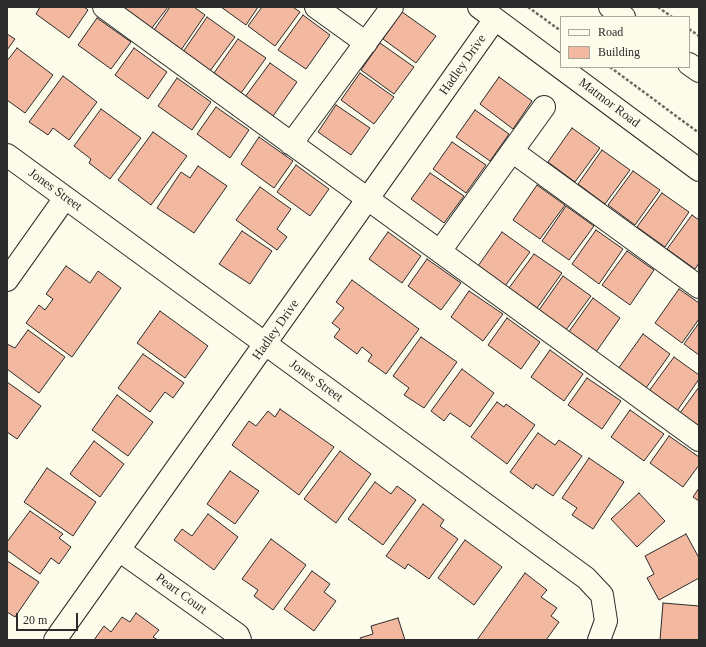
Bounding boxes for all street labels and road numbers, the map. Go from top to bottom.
street label: Hadley Drive [436,32,490,98]
street label: Matmor Road [575,75,643,131]
street label: Jones Street [25,165,85,215]
street label: Hadley Drive [249,297,303,363]
street label: Jones Street [286,356,346,406]
street label: Peart Court [152,570,210,618]

